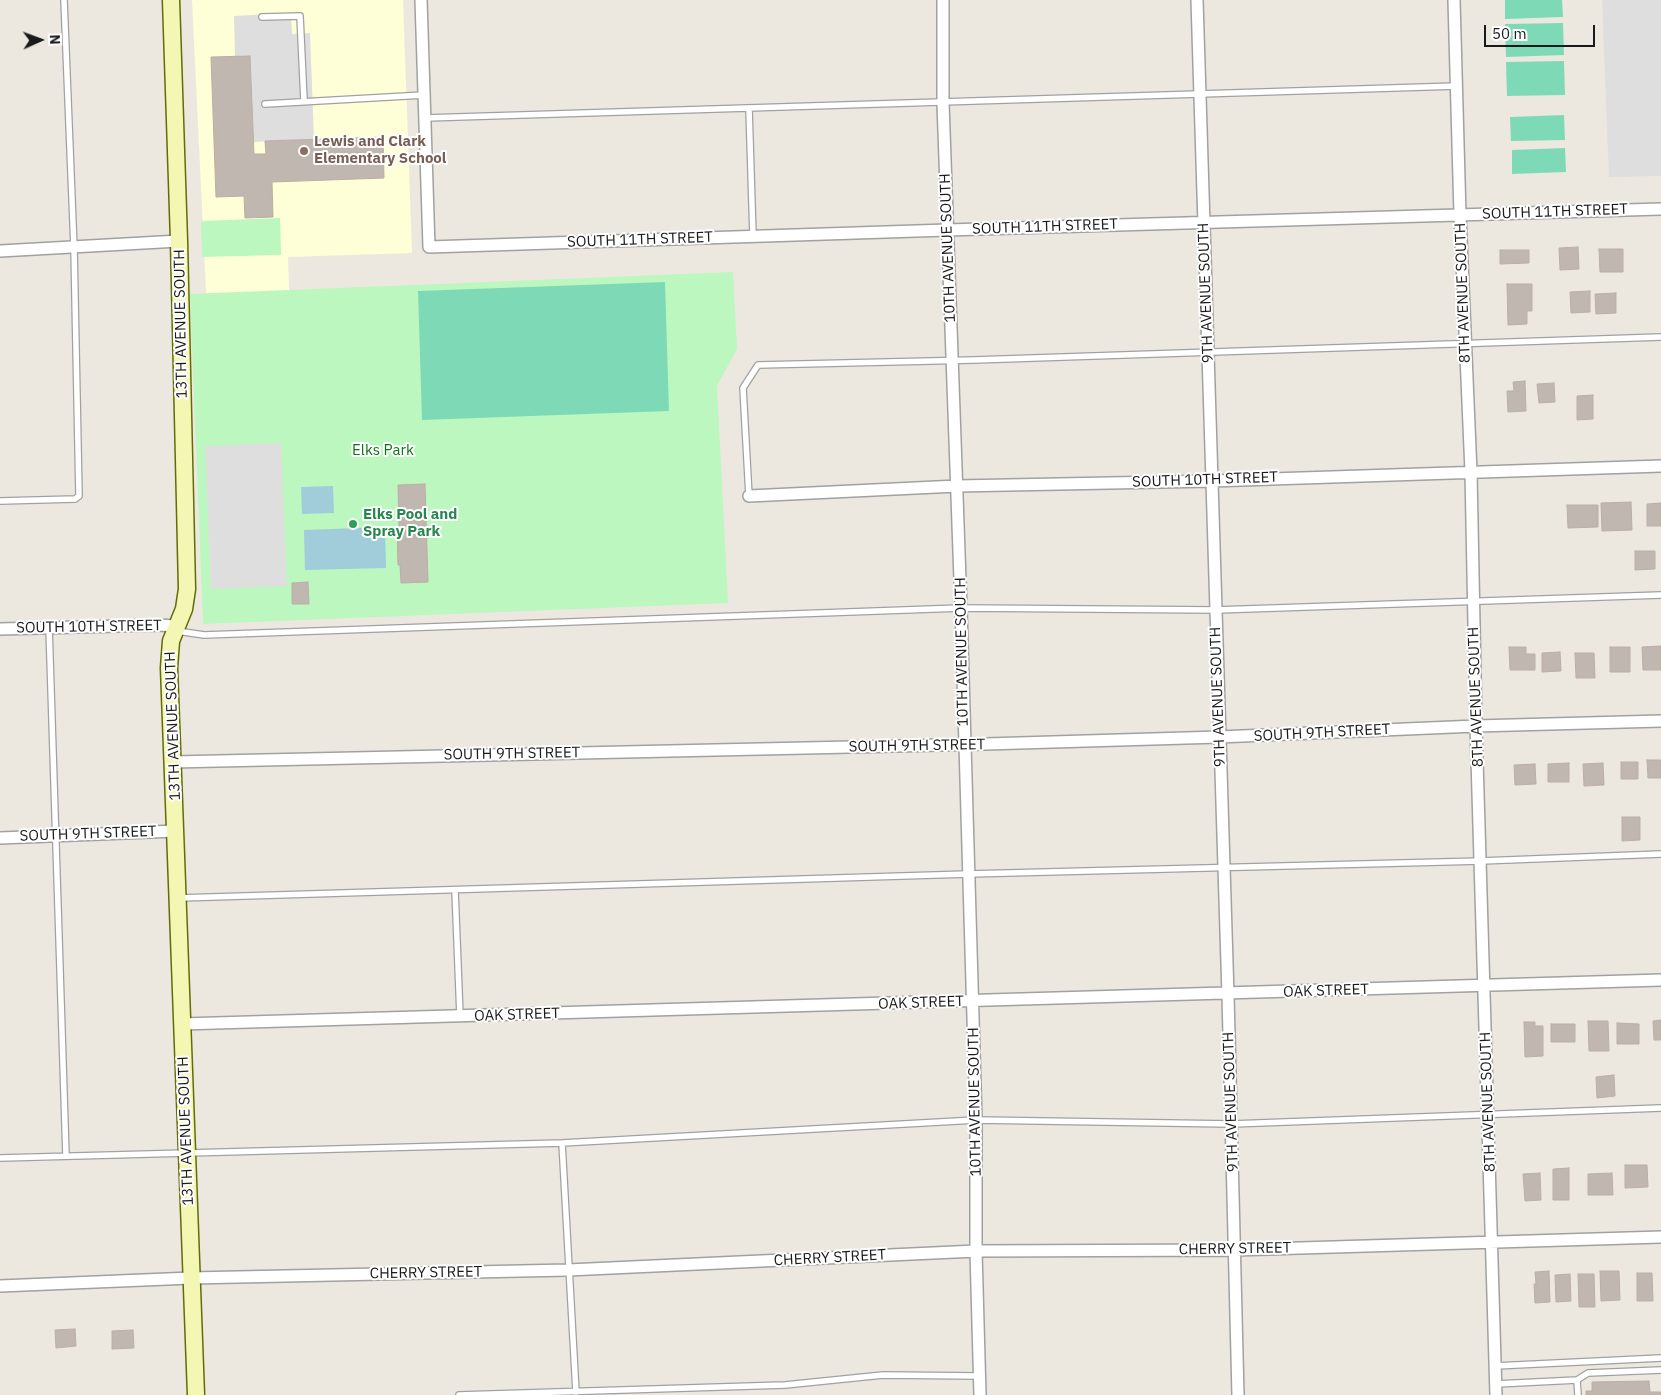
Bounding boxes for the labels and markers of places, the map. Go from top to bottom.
place label: Lewis and Clark Elementary School [314,133,446,168]
marker: Lewis and Clark Elementary School [298,145,310,157]
place label: Elks Pool and Spray Park [363,506,457,541]
marker: Elks Pool and Spray Park [347,518,359,530]

